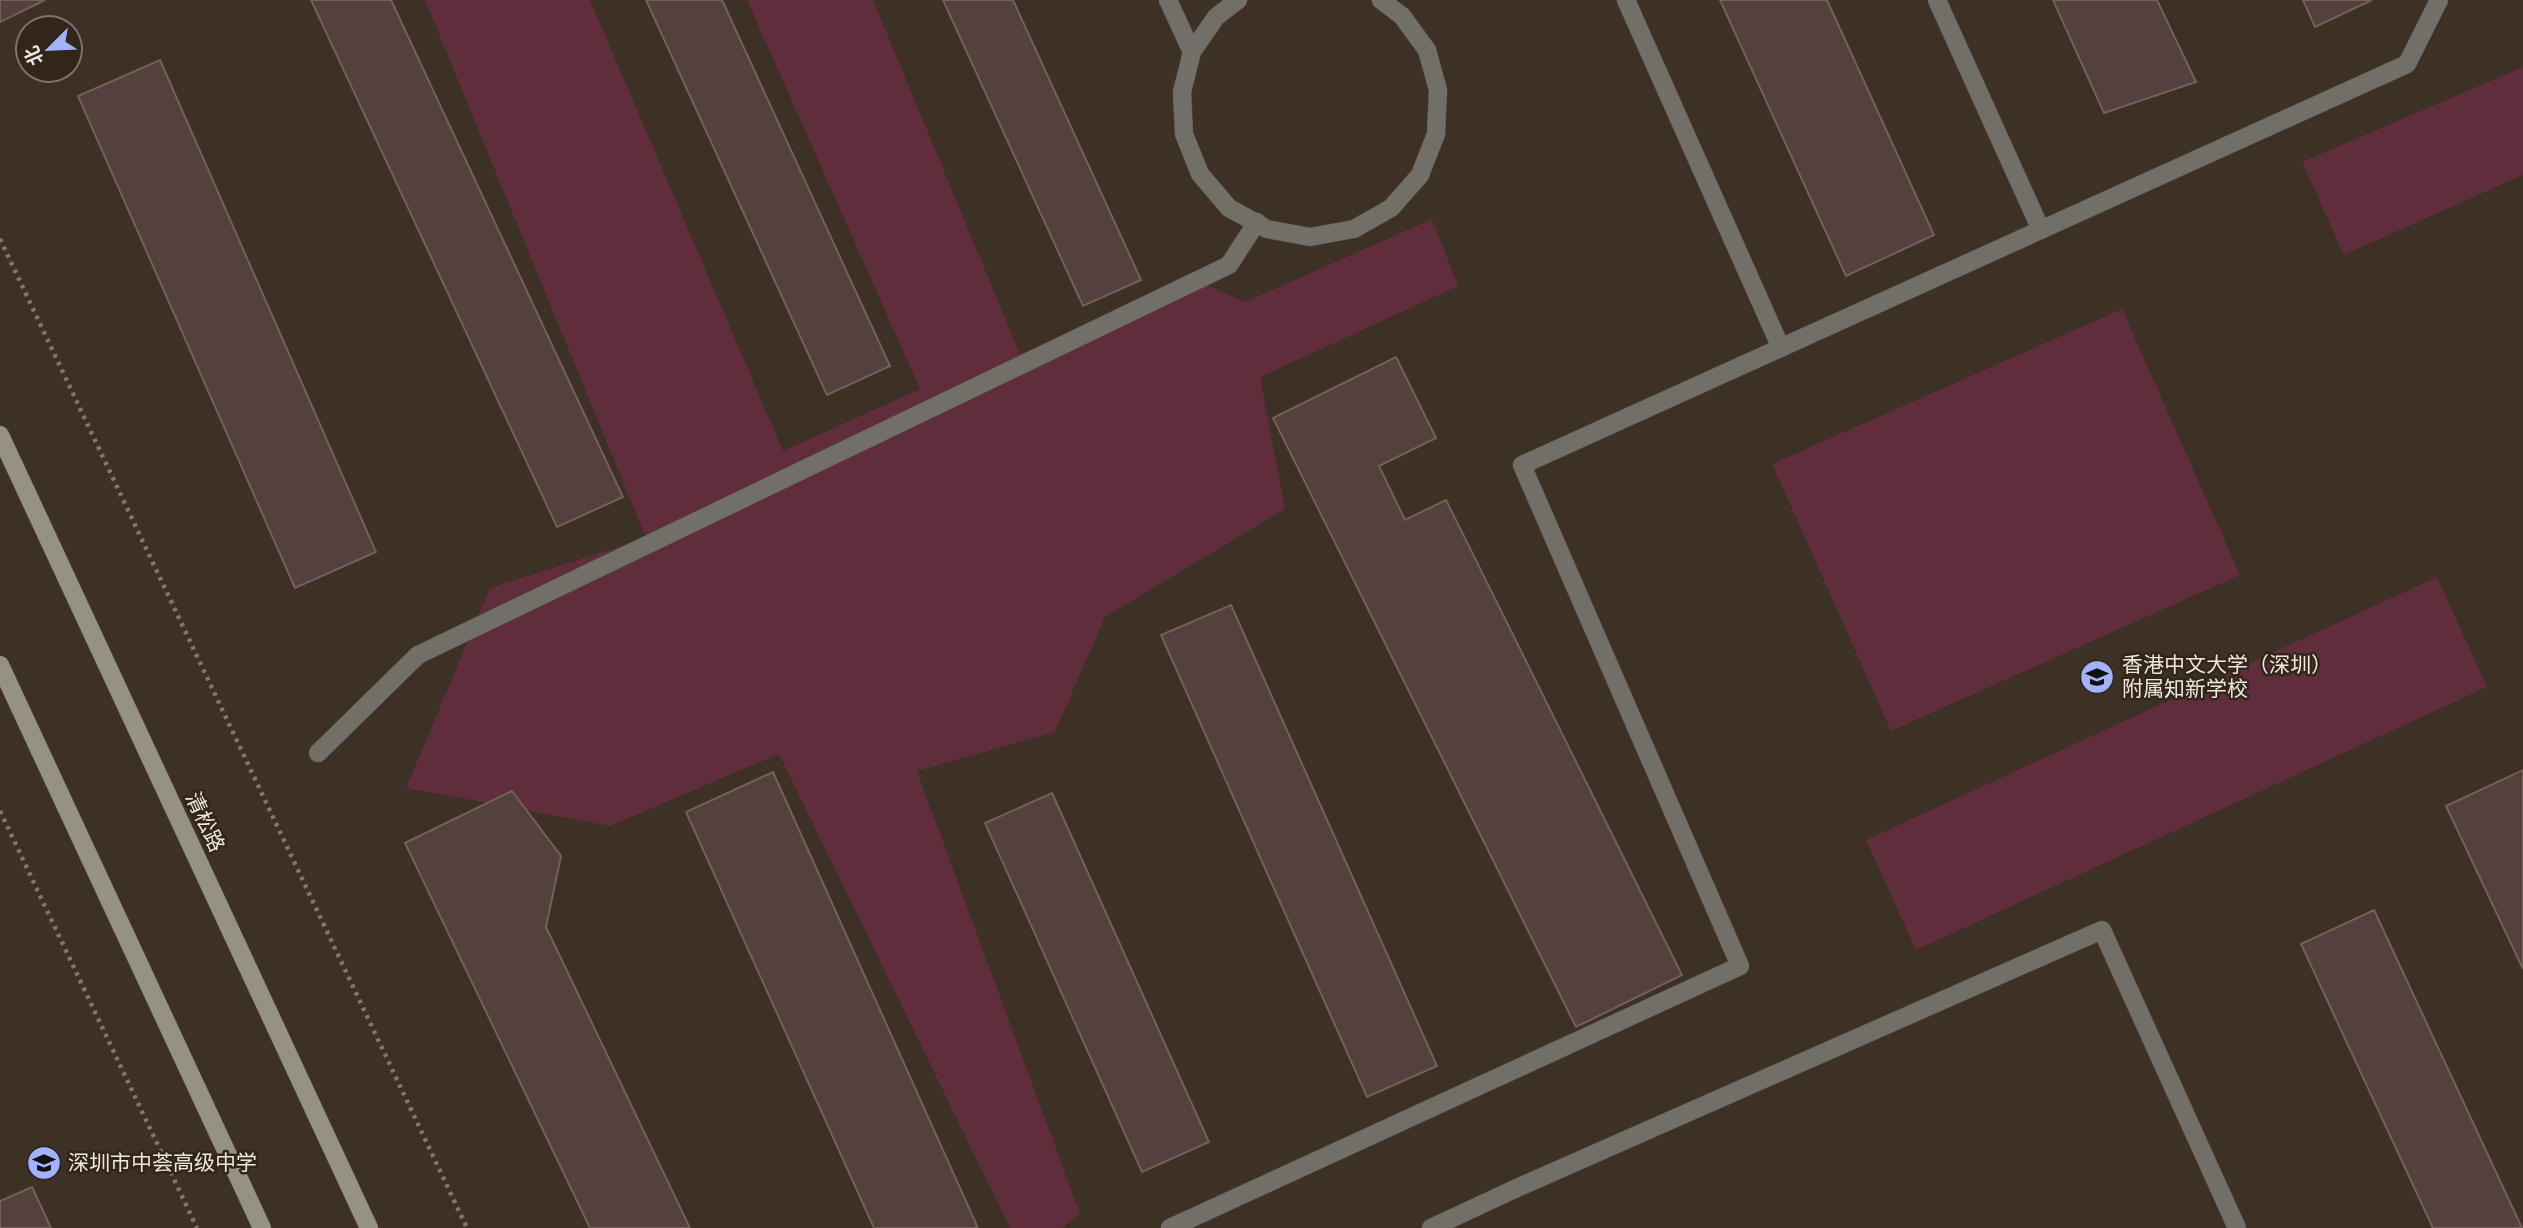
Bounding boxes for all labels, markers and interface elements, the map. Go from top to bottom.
north arrow [14,14,84,84]
text: 北 [20,42,48,69]
place label: 香港中文大学（深圳） 附属知新学校 [2122,652,2332,702]
school or university icon: 香港中文大学（深圳） 附属知新学校 [2078,658,2116,696]
street label: 清松路 [180,788,230,856]
school or university icon: 深圳市中荟高级中学 [25,1144,63,1182]
place label: 深圳市中荟高级中学 [68,1150,257,1176]

